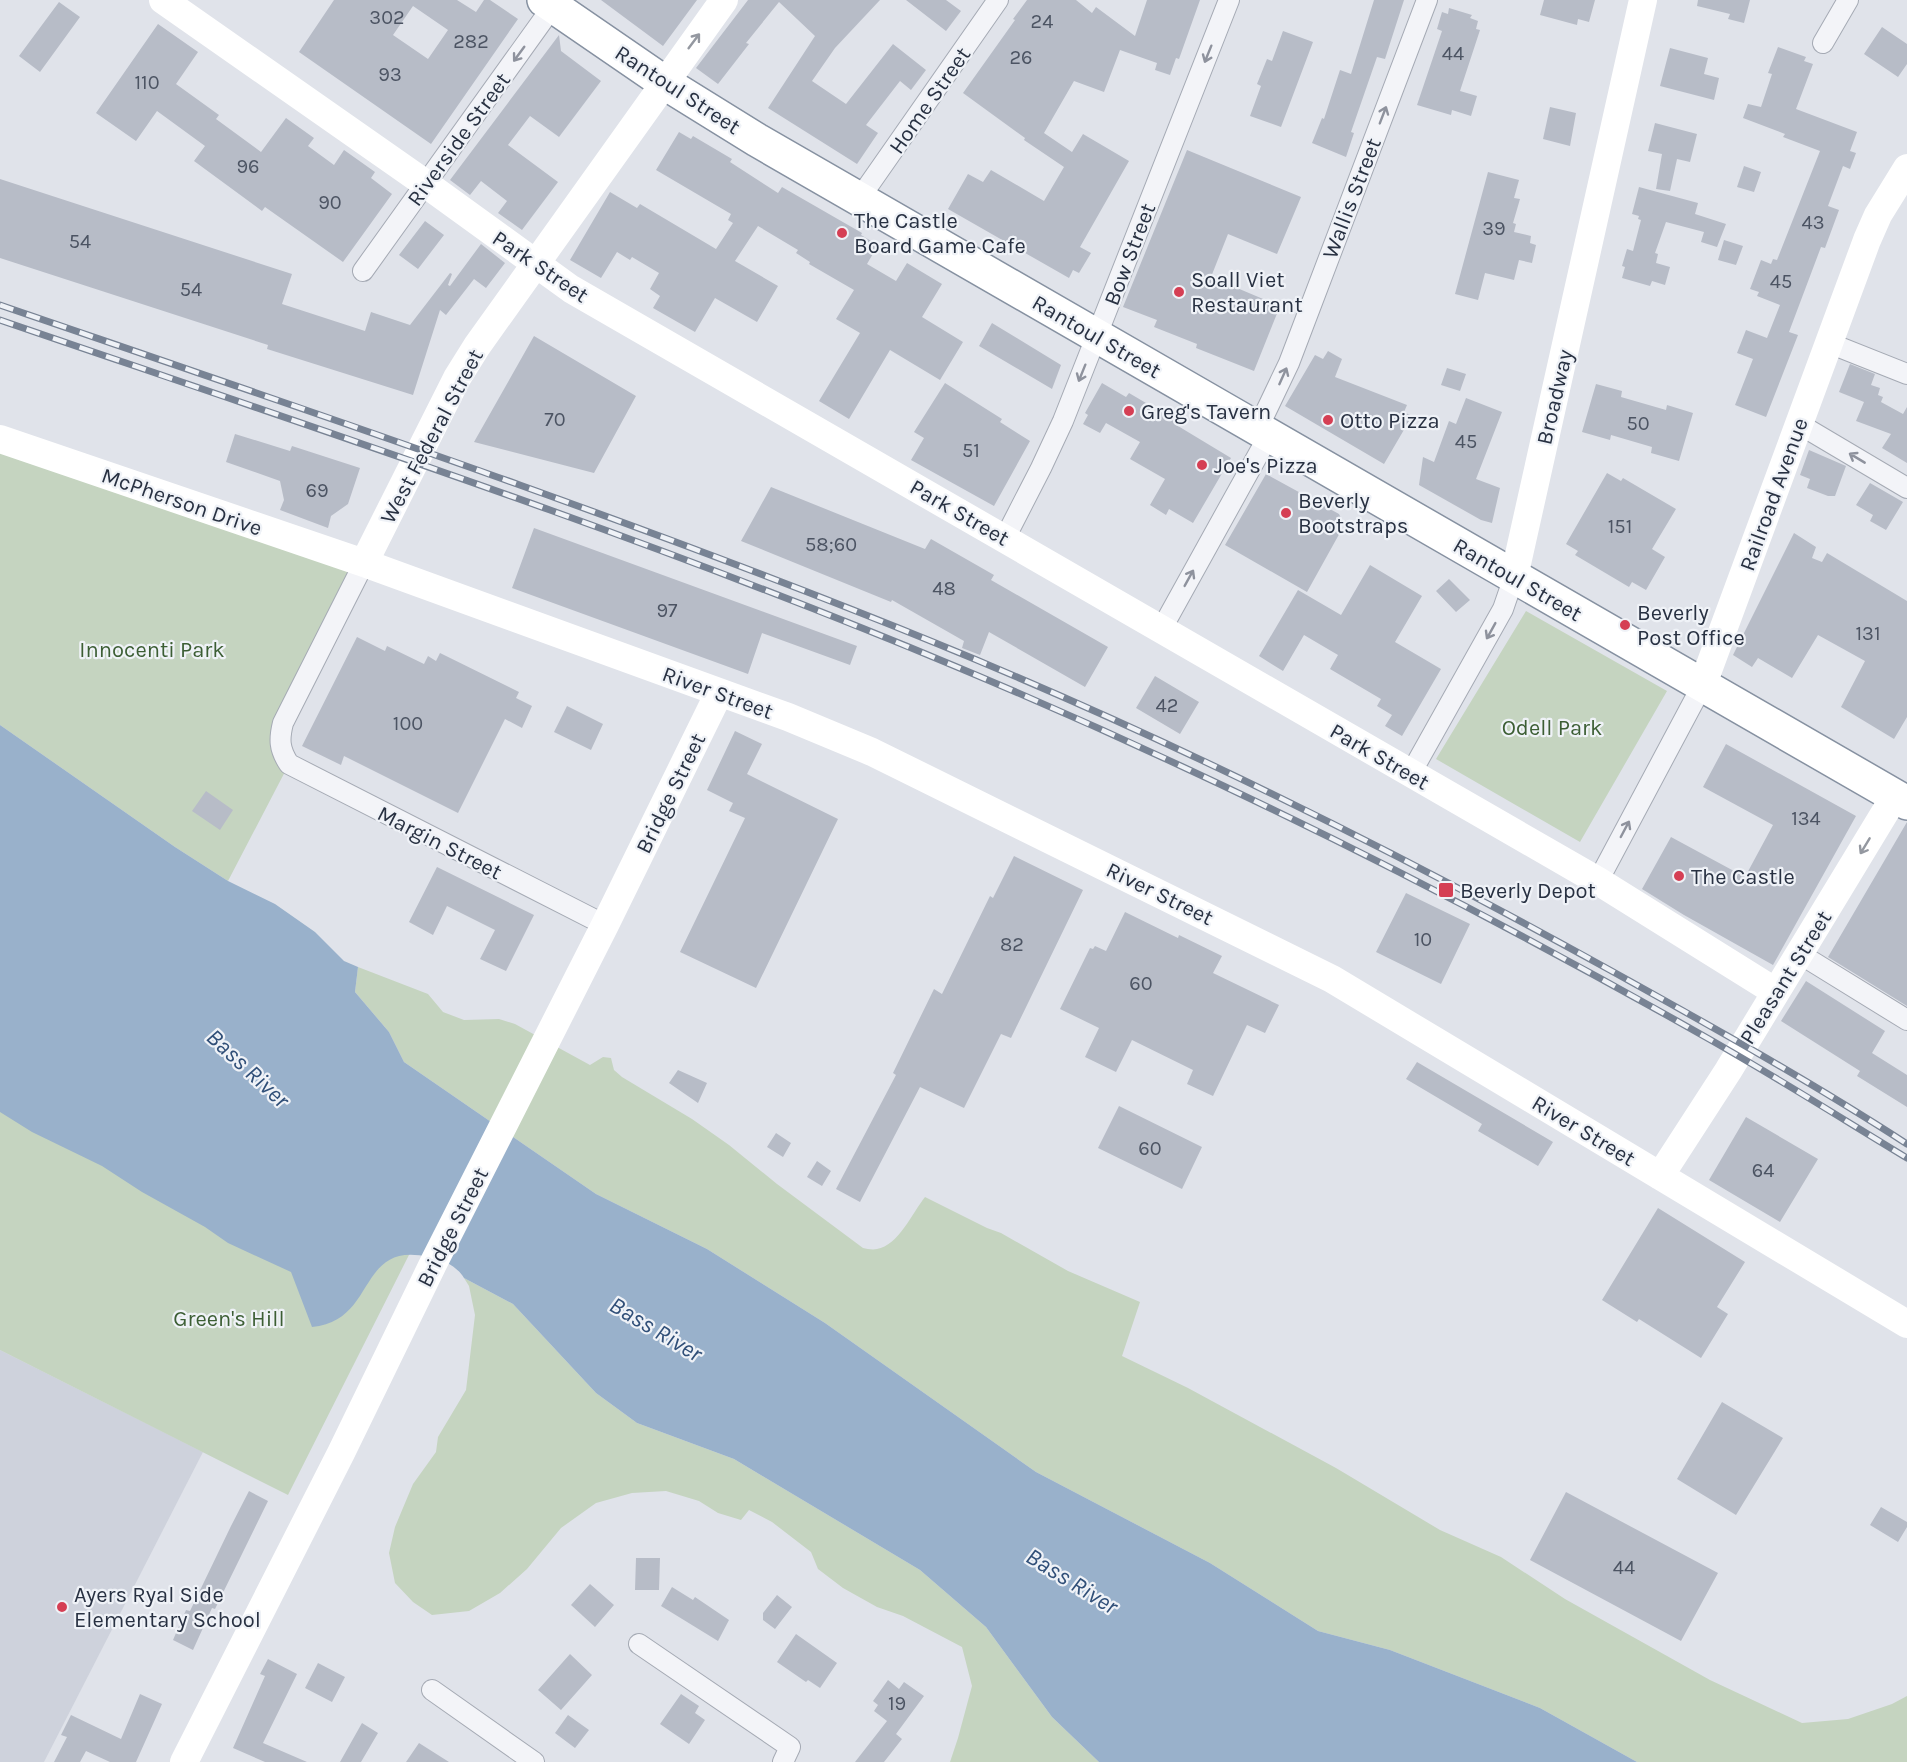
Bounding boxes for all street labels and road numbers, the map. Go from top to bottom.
street label: Rantoul Street [610,40,745,140]
street label: Home Street [884,42,976,159]
street label: Riverside Street [402,68,516,211]
street label: Wallis Street [1317,134,1387,262]
street label: Bow Street [1099,200,1161,309]
street label: Park Street [487,225,593,308]
street label: Rantoul Street [1028,290,1165,384]
street label: West Federal Street [375,345,489,528]
street label: Broadway [1531,347,1579,447]
street label: Railroad Avenue [1734,414,1814,574]
street label: McPherson Drive [98,462,265,542]
street label: Park Street [905,474,1014,552]
street label: Rantoul Street [1449,533,1586,627]
street label: River Street [659,661,777,725]
street label: Park Street [1325,718,1434,796]
street label: Bridge Street [631,729,711,858]
street label: Margin Street [373,800,506,885]
street label: River Street [1102,857,1217,931]
street label: Pleasant Street [1734,906,1837,1049]
street label: River Street [1527,1090,1640,1172]
street label: Bridge Street [412,1163,494,1292]

